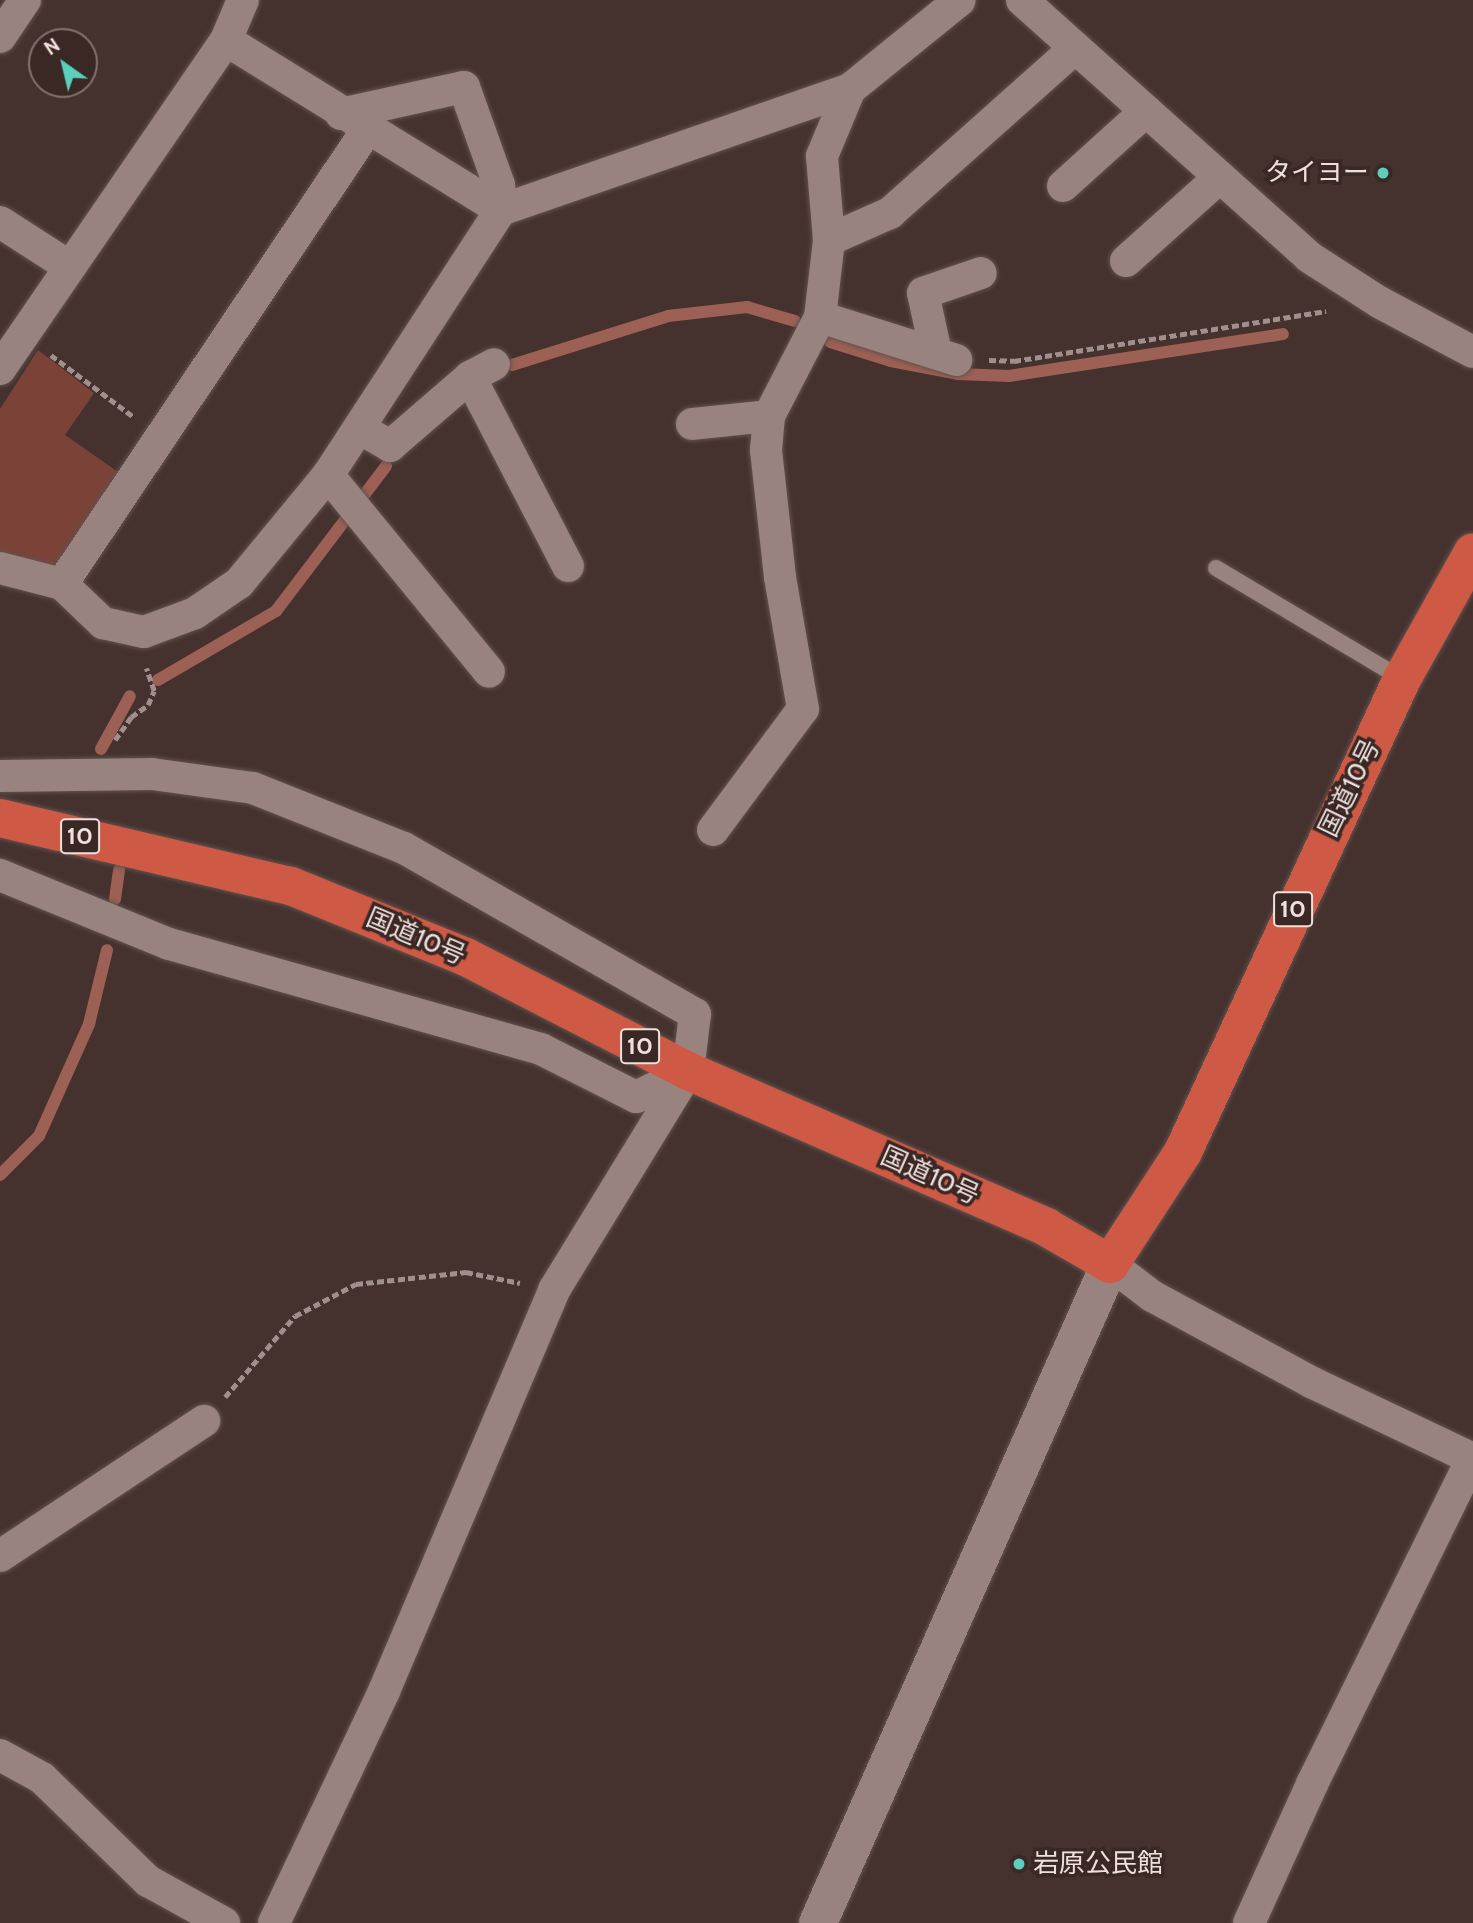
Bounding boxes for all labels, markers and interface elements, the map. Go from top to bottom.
north arrow [28,28,98,98]
text: N [40,34,64,60]
place label: タイヨー [1265,157,1369,189]
marker: タイヨー [1375,165,1391,181]
street label: 国道10号 [1313,734,1387,842]
road number: 10 [59,816,101,856]
road number: 10 [1272,888,1314,930]
street label: 国道10号 [362,902,470,972]
road number: 10 [619,1026,661,1066]
street label: 国道10号 [876,1140,984,1212]
place label: 岩原公民館 [1033,1848,1163,1880]
marker: 岩原公民館 [1011,1856,1027,1872]

